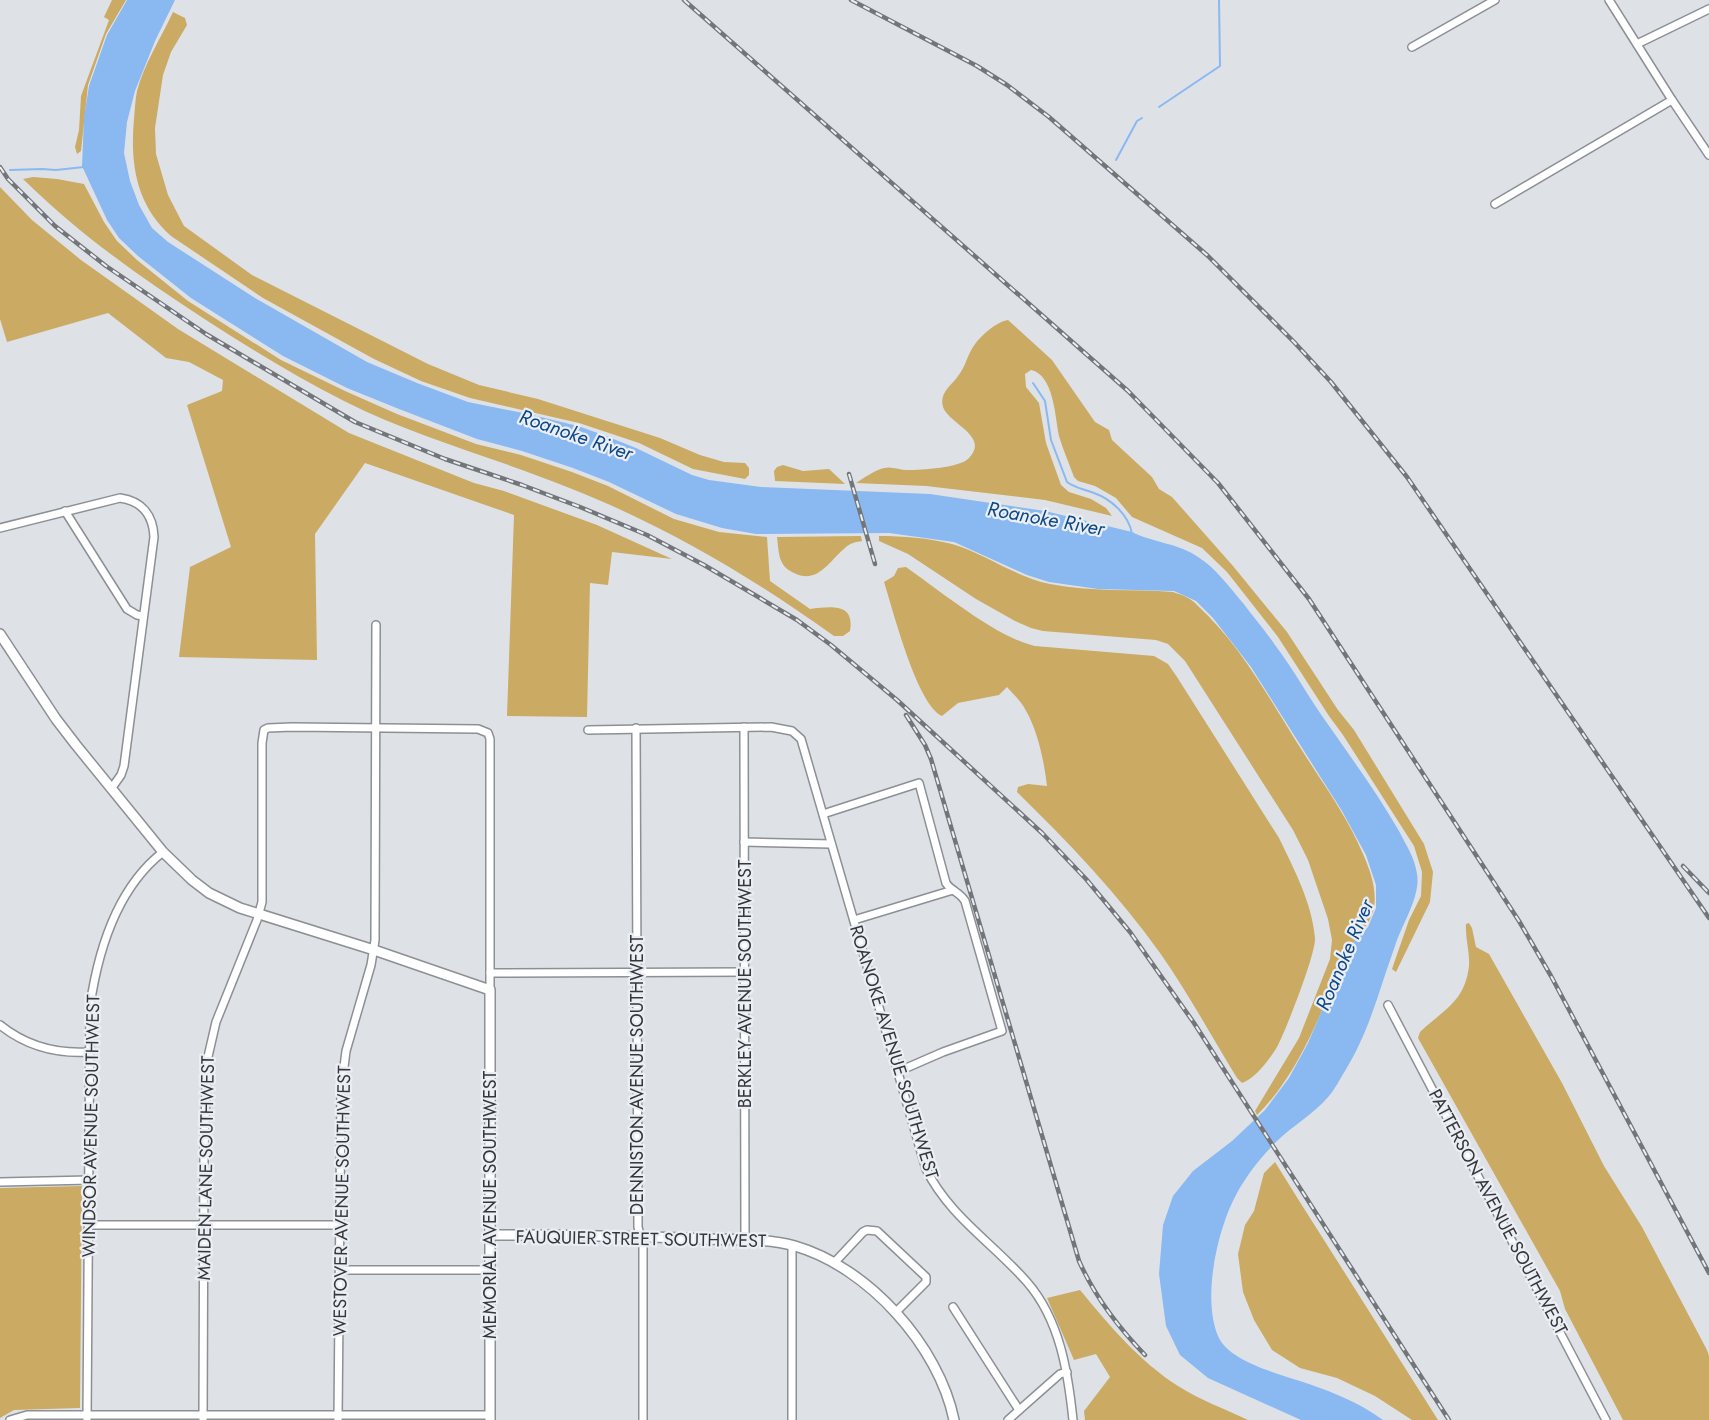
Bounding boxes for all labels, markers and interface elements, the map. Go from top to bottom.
water label: Roanoke River [515,402,638,468]
water label: Roanoke River [985,494,1108,544]
street label: BERKLEY AVENUE SOUTHWEST [732,859,758,1108]
water label: Roanoke River [1309,894,1382,1015]
street label: ROANOKE AVENUE SOUTHWEST [843,922,945,1183]
street label: DENNISTON AVENUE SOUTHWEST [624,934,650,1215]
street label: WINDSOR AVENUE SOUTHWEST [76,994,106,1258]
street label: MAIDEN LANE SOUTHWEST [191,1055,221,1281]
street label: WESTOVER AVENUE SOUTHWEST [327,1065,357,1337]
street label: MEMORIAL AVENUE SOUTHWEST [477,1070,503,1339]
street label: PATTERSON AVENUE SOUTHWEST [1422,1085,1574,1340]
street label: FAUQUIER STREET SOUTHWEST [515,1224,767,1254]

